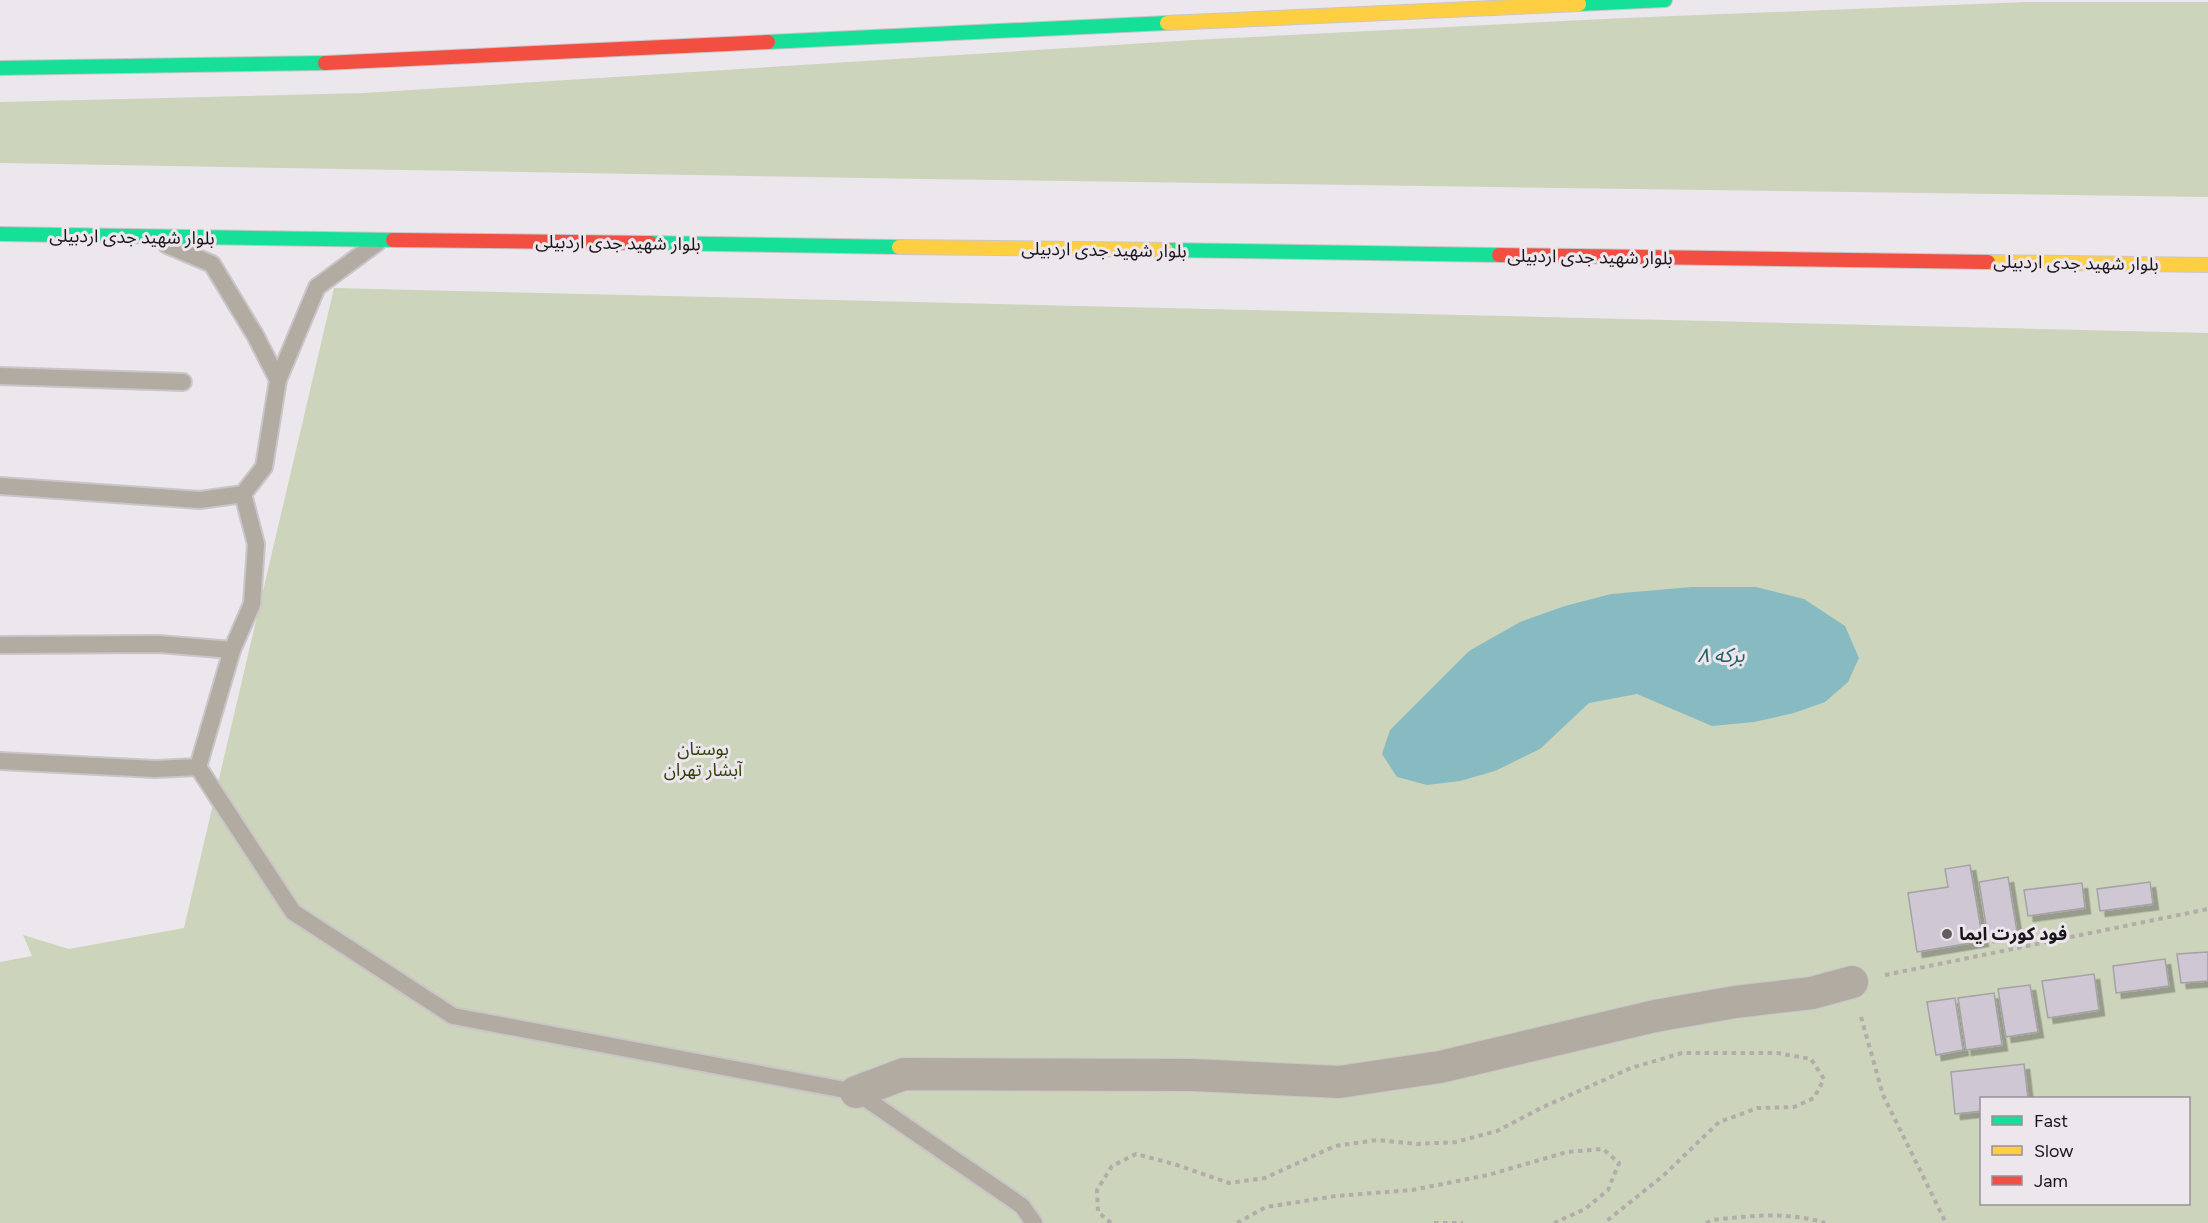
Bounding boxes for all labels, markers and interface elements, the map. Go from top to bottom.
street label: بلوار شهید جدی اردبیلی [49,225,215,249]
street label: بلوار شهید جدی اردبیلی [535,231,701,255]
street label: بلوار شهید جدی اردبیلی [1021,238,1187,262]
street label: بلوار شهید جدی اردبیلی [1507,245,1673,269]
street label: بلوار شهید جدی اردبیلی [1993,251,2159,275]
water label: برکه ۸ [1698,643,1745,667]
park label: بوستان آبشار تهران [664,738,743,781]
place label: فود کورت ایما [1959,923,2067,945]
marker: فود کورت ایما [1940,927,1954,941]
legend [1980,1097,2190,1205]
text: Fast [2034,1110,2068,1132]
text: Slow [2034,1140,2073,1162]
text: Jam [2034,1170,2068,1192]

